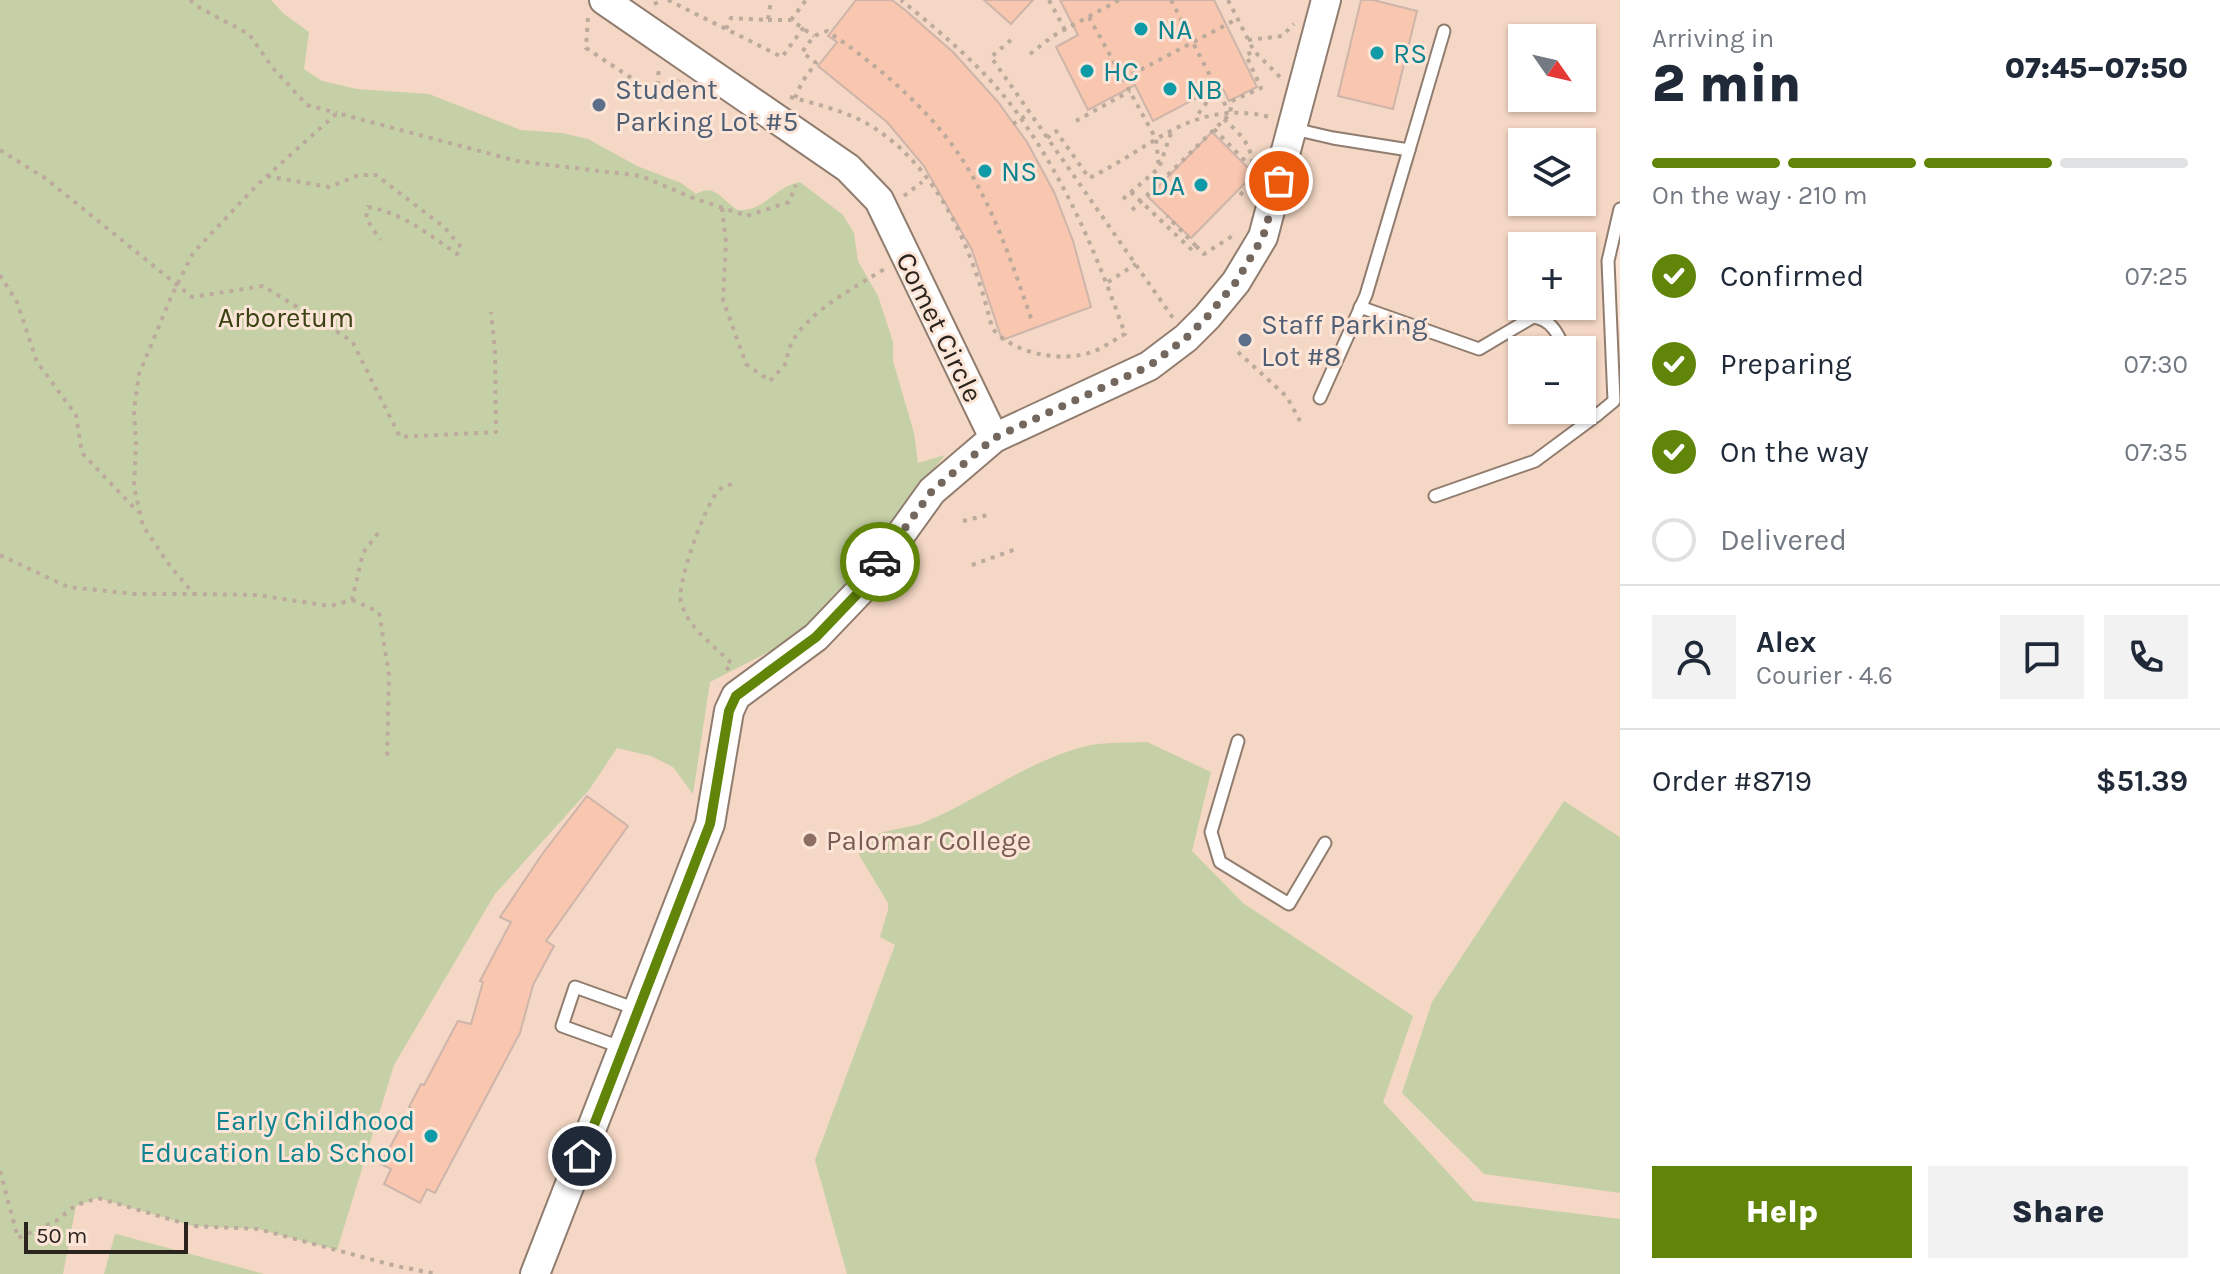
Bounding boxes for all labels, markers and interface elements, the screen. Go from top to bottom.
place label: NA [1157,13,1192,46]
marker: NA [1132,20,1150,38]
text: Arriving in [1652,23,1774,54]
north arrow [1508,24,1596,112]
map controls [1508,24,1596,424]
place label: RS [1393,37,1427,70]
marker: RS [1368,44,1386,62]
text: 07:45–07:50 [2005,50,2188,86]
text: 2 min [1652,53,1801,114]
place label: HC [1103,55,1139,88]
marker: HC [1078,62,1096,80]
place label: Student Parking Lot #5 [615,73,798,138]
place label: NB [1186,73,1223,106]
marker: NB [1161,80,1179,98]
marker: Student Parking Lot #5 [590,96,608,114]
button: layers [1508,128,1596,216]
pin [1245,147,1313,215]
place label: NS [1001,155,1037,188]
icon: bag [1257,159,1301,203]
marker: NS [976,162,994,180]
place label: DA [1150,169,1185,202]
marker: DA [1192,176,1210,194]
text: On the way · 210 m [1652,180,1867,211]
button: + [1508,232,1596,320]
street label: Comet Circle [889,247,990,407]
icon: check [1652,254,1696,298]
text: Confirmed [1720,258,1864,294]
text: 07:25 [2125,261,2188,292]
park label: Arboretum [218,301,354,334]
place label: Staff Parking Lot #8 [1261,308,1428,373]
marker: Staff Parking Lot #8 [1236,331,1254,349]
button: − [1508,336,1596,424]
icon: check [1652,342,1696,386]
text: Preparing [1720,346,1852,382]
text: 07:30 [2124,349,2188,380]
icon: check [1652,430,1696,474]
text: On the way [1720,434,1869,470]
text: 07:35 [2124,437,2188,468]
courier [840,522,920,602]
text: Delivered [1720,522,1847,558]
icon: car [858,540,902,584]
button: person [1652,615,1736,699]
button: chat [2000,615,2084,699]
button: phone [2104,615,2188,699]
text: Alex [1756,624,1816,660]
text: Courier · 4.6 [1756,660,1893,691]
text: Order #8719 [1652,763,1812,799]
text: $51.39 [2096,763,2188,799]
place label: Palomar College [826,824,1031,857]
marker: Palomar College [801,831,819,849]
place label: Early Childhood Education Lab School [140,1104,415,1169]
pin [548,1122,616,1190]
marker: Early Childhood Education Lab School [422,1127,440,1145]
icon: home [560,1134,604,1178]
button: Help [1652,1166,1912,1258]
button: Share [1928,1166,2188,1258]
scale bar [24,1218,188,1254]
text: 50 m [36,1223,87,1249]

